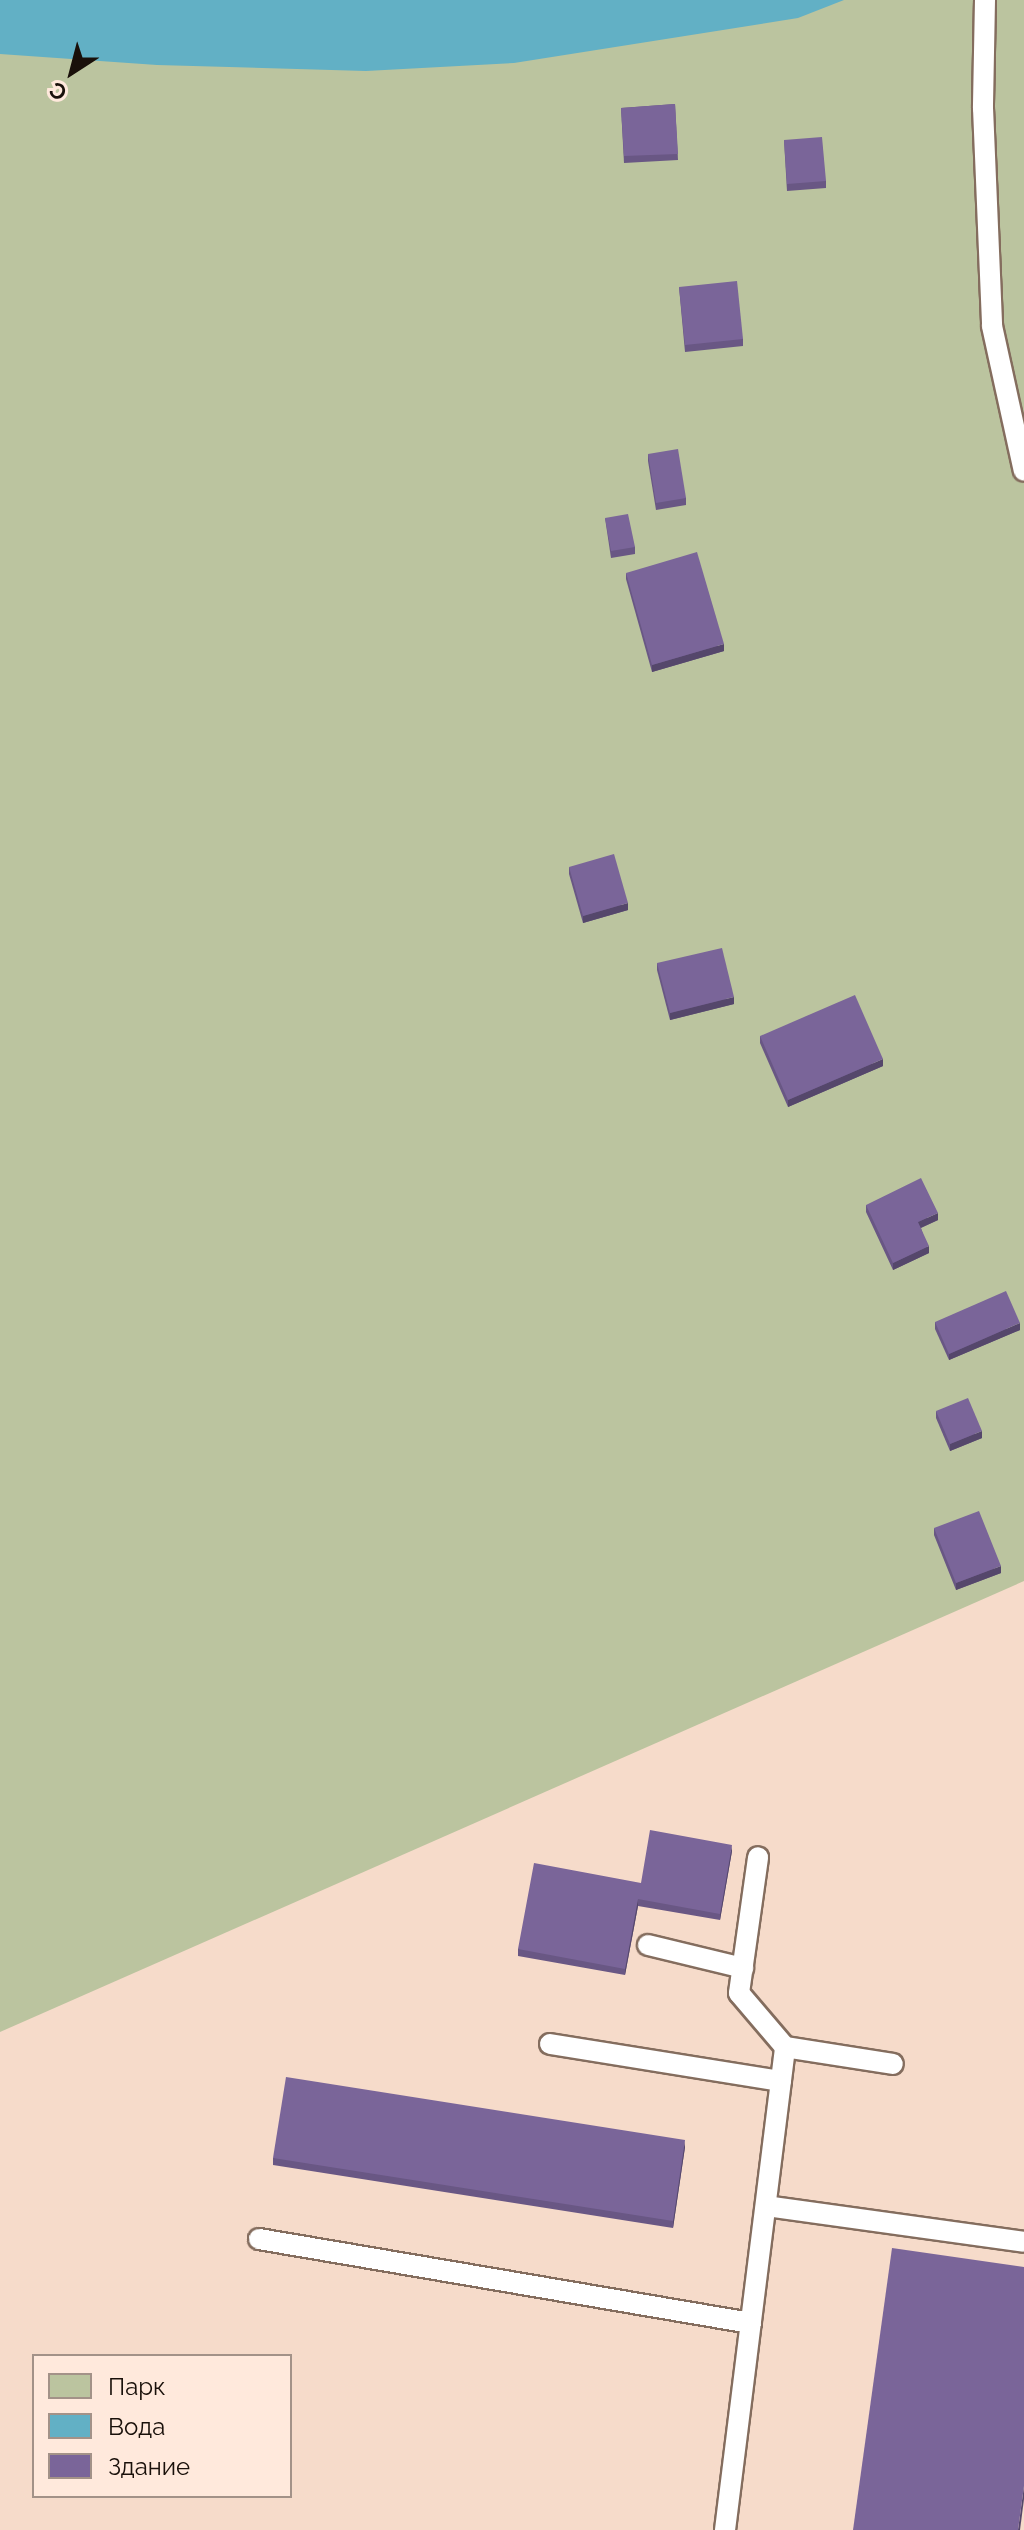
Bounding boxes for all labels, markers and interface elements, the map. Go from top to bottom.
north arrow [32,32,112,112]
text: С [44,76,72,106]
legend [32,2354,292,2498]
text: Парк [108,2372,166,2401]
text: Вода [108,2412,165,2441]
text: Здание [108,2452,190,2481]

